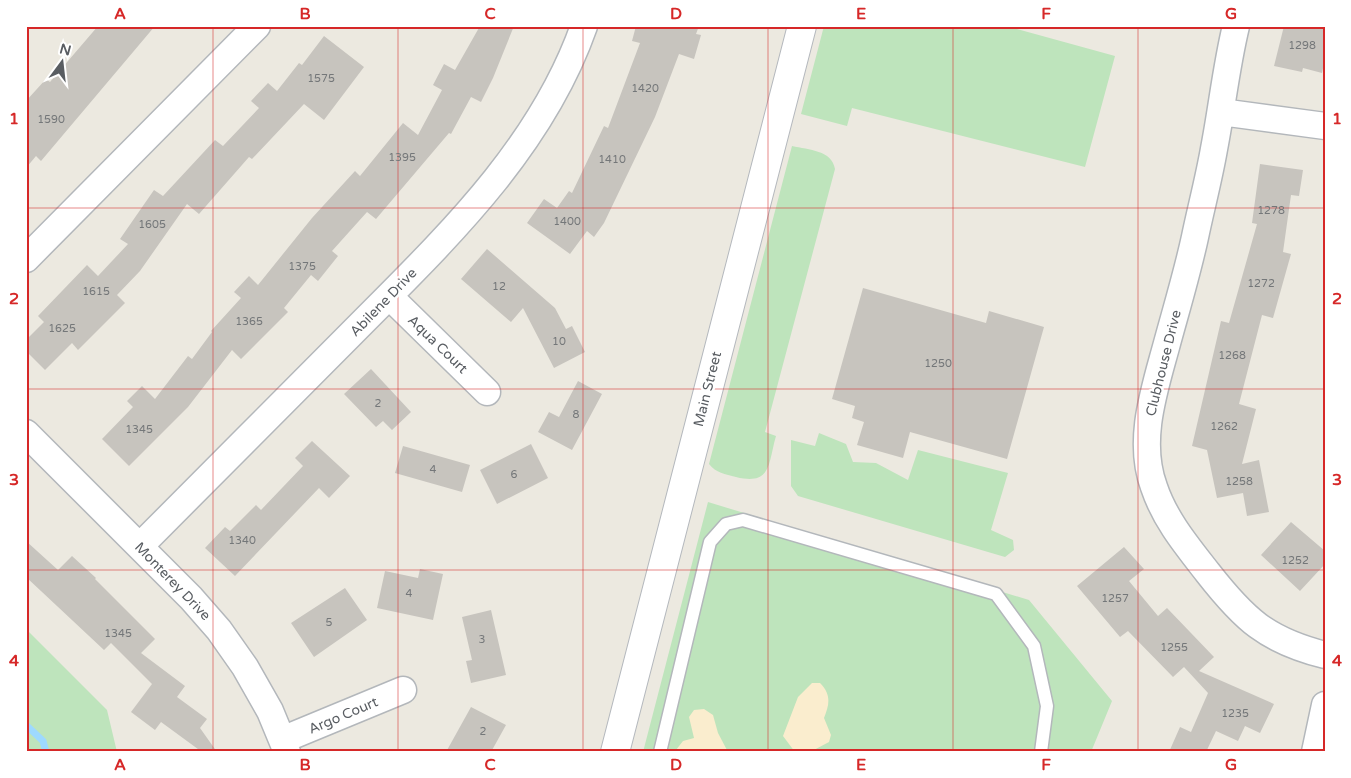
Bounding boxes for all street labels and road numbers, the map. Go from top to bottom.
street label: Abilene Drive [346,265,420,340]
street label: Clubhouse Drive [1142,308,1185,418]
street label: Aqua Court [404,312,472,377]
street label: Main Street [690,349,725,429]
street label: Monterey Drive [131,539,214,624]
street label: Argo Court [306,693,381,738]

